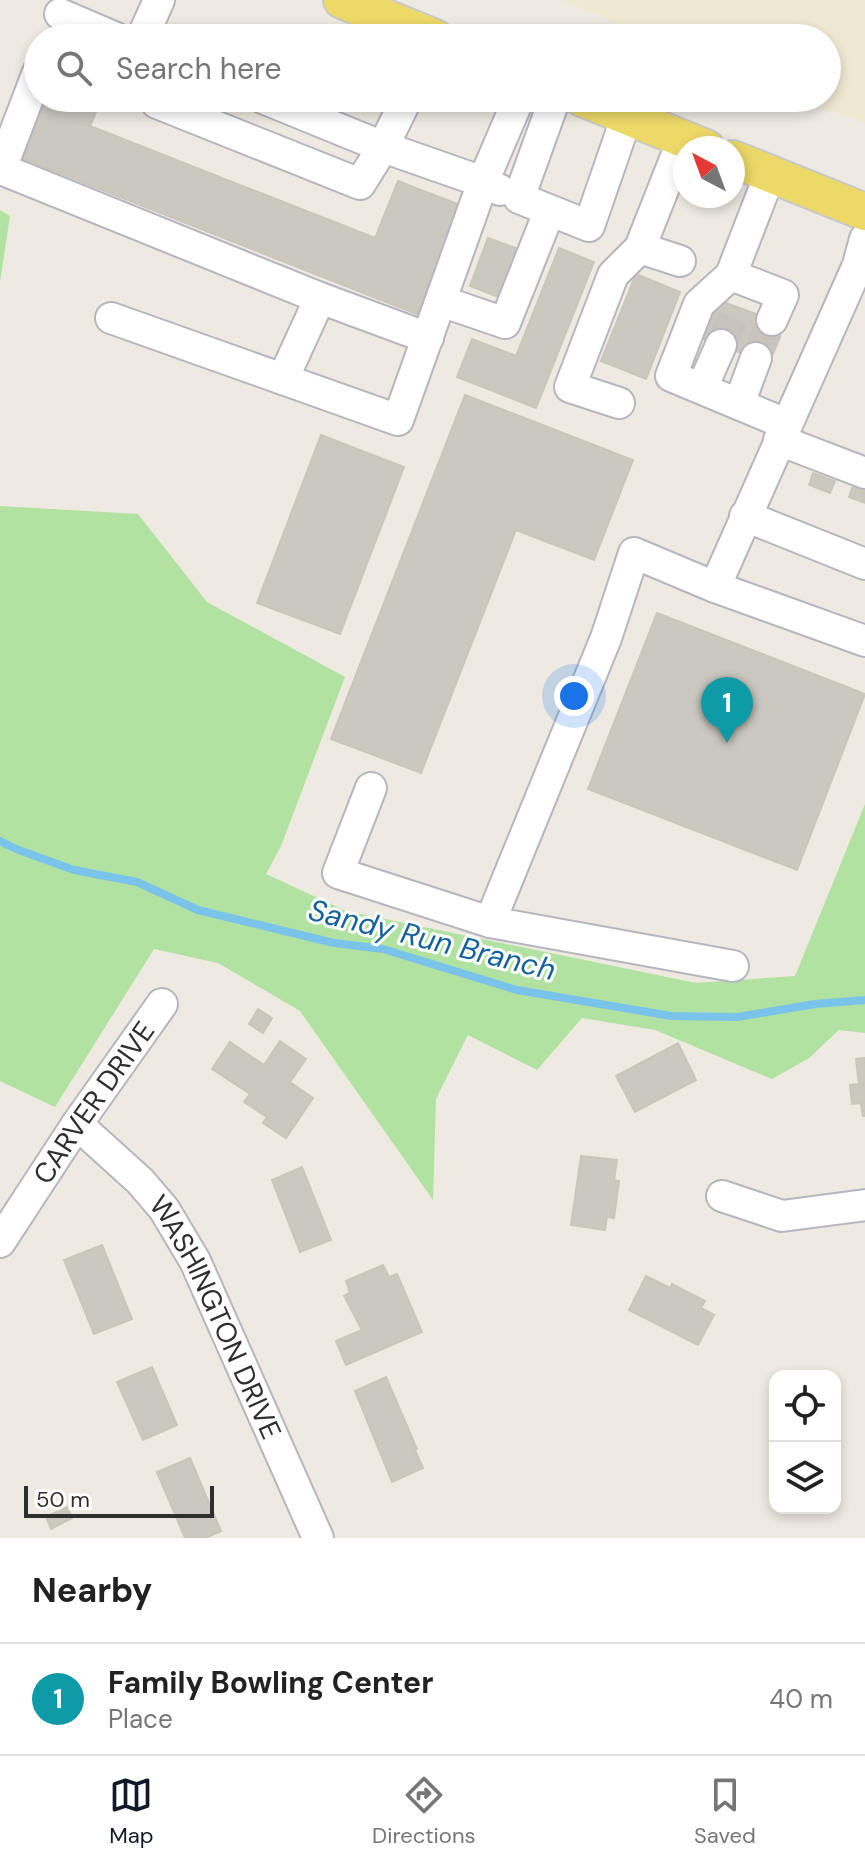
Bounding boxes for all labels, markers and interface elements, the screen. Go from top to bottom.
search box [24,24,841,112]
icon: search [52,46,96,90]
text: Search here [116,49,282,88]
north arrow [673,136,745,208]
your location [554,676,594,716]
pin: 1 [701,677,753,743]
water label: Sandy Run Branch [304,890,560,989]
street label: CARVER DRIVE [25,1014,163,1191]
street label: WASHINGTON DRIVE [141,1187,290,1445]
map controls [769,1370,841,1514]
button: locate [769,1370,841,1442]
button: layers [769,1442,841,1514]
scale bar [24,1482,214,1518]
text: 50 m [36,1485,90,1514]
text: Nearby [32,1568,152,1613]
text: Family Bowling Center [108,1663,433,1702]
text: 1 [53,1682,63,1716]
text: 40 m [769,1682,833,1716]
text: Place [108,1702,173,1736]
tab: Map [109,1773,154,1850]
tab: Directions [372,1773,476,1850]
tab: Saved [694,1773,756,1850]

